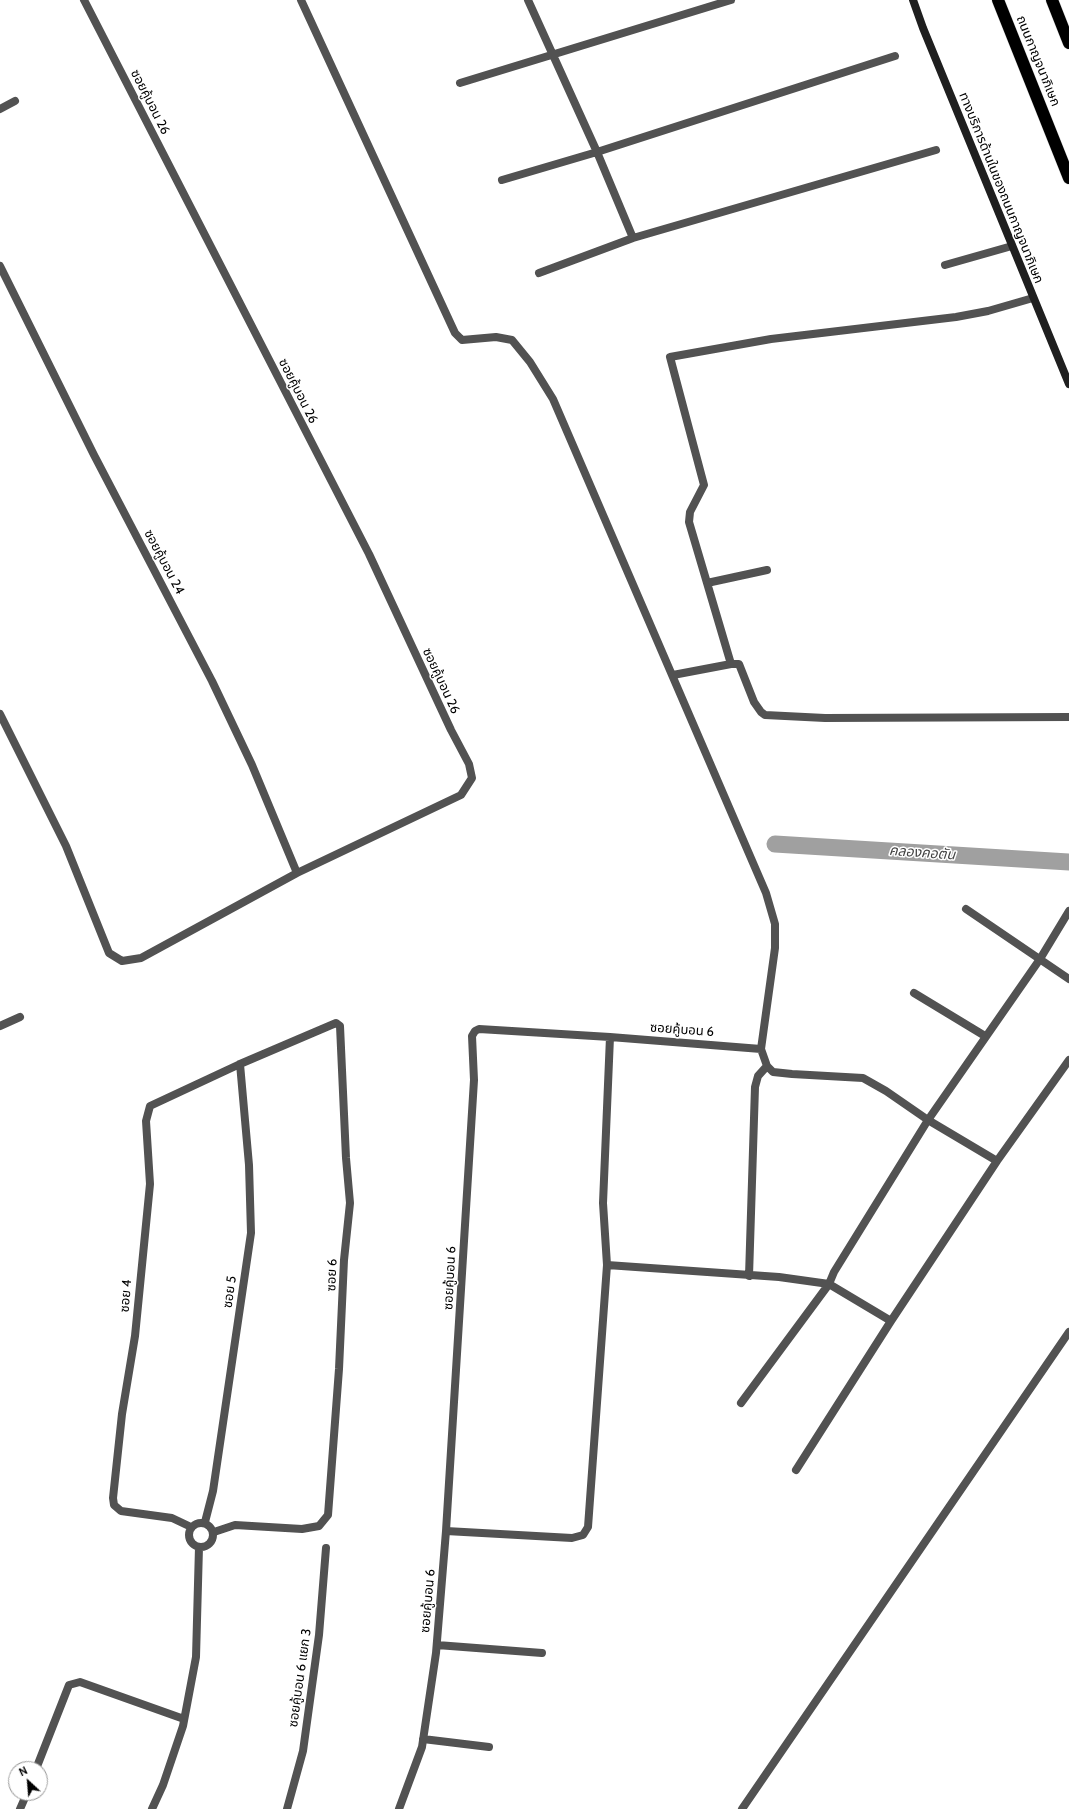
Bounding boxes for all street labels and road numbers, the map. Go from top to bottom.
street label: ถนนกาญจนาภิเษก [1013,13,1063,109]
street label: ซอยคู้บอน 26 [127,67,173,137]
street label: ทางบริการด้านในของถนนกาญจนาภิเษก [955,90,1047,286]
street label: ซอยคู้บอน 26 [275,356,321,426]
street label: ซอยคู้บอน 24 [140,527,188,597]
street label: ซอยคู้บอน 26 [419,646,463,716]
street label: ซอยคู้บอน 6 [650,1020,714,1040]
street label: ซอยคู้บอน 6 [441,1246,459,1310]
street label: ซอย 6 [324,1258,340,1292]
street label: ซอย 5 [220,1275,240,1309]
street label: ซอย 4 [117,1279,135,1313]
street label: ซอยคู้บอน 6 [417,1568,439,1634]
street label: ซอยคู้บอน 6 แยก 3 [285,1628,315,1728]

